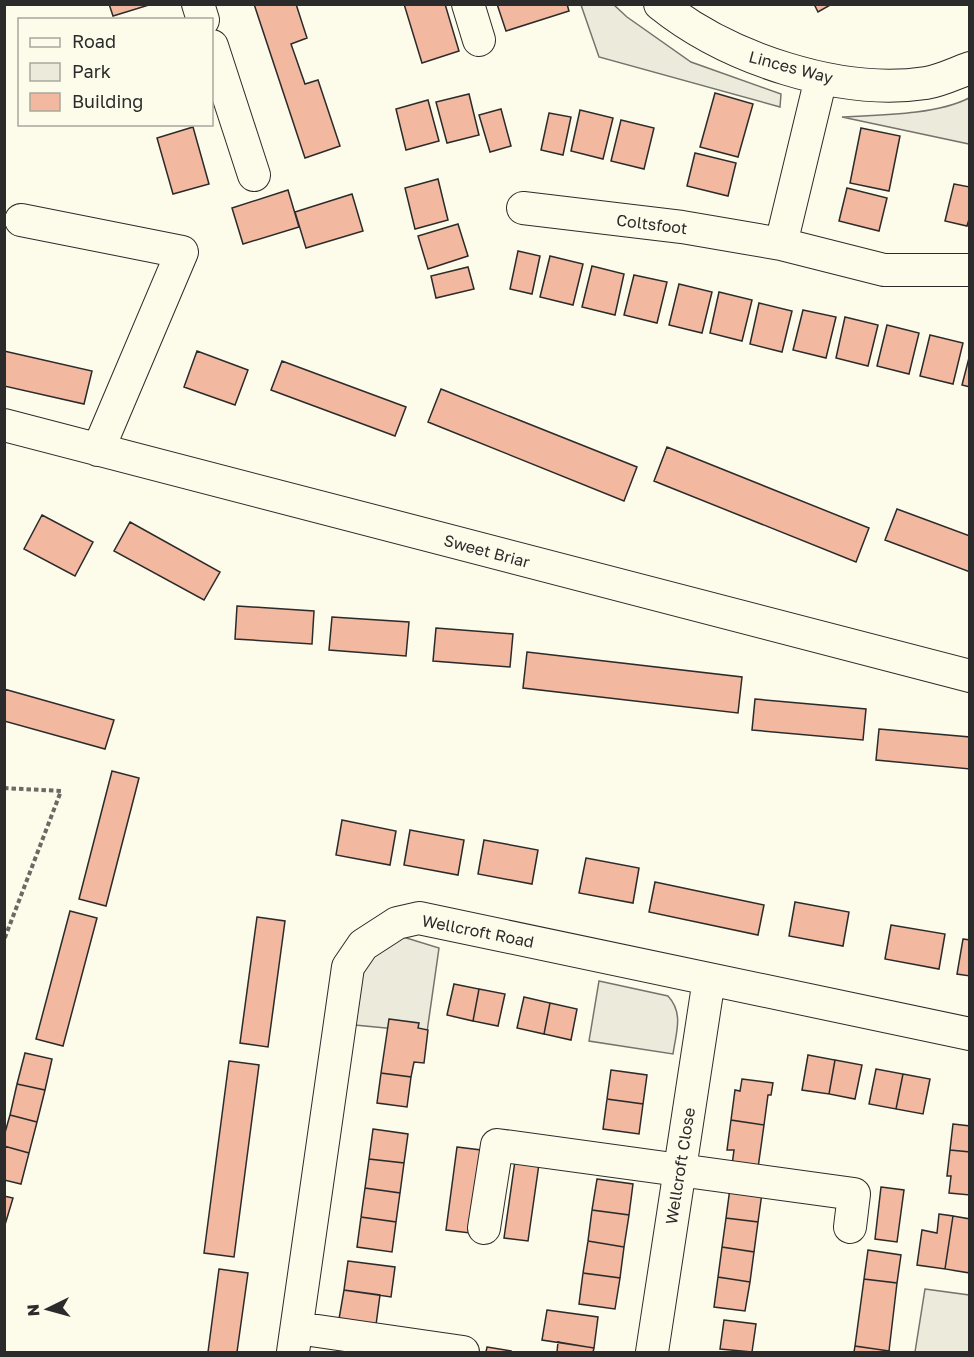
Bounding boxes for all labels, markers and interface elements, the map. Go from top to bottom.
legend [18,18,213,126]
text: Road [72,30,116,52]
street label: Linces Way [747,46,835,88]
text: Park [72,60,111,82]
text: Building [72,90,143,112]
street label: Coltsfoot [615,210,689,238]
street label: Sweet Briar [442,530,532,572]
street label: Wellcroft Road [420,910,536,952]
street label: Wellcroft Close [661,1106,699,1226]
north arrow [18,1279,78,1339]
text: N [23,1303,44,1317]

